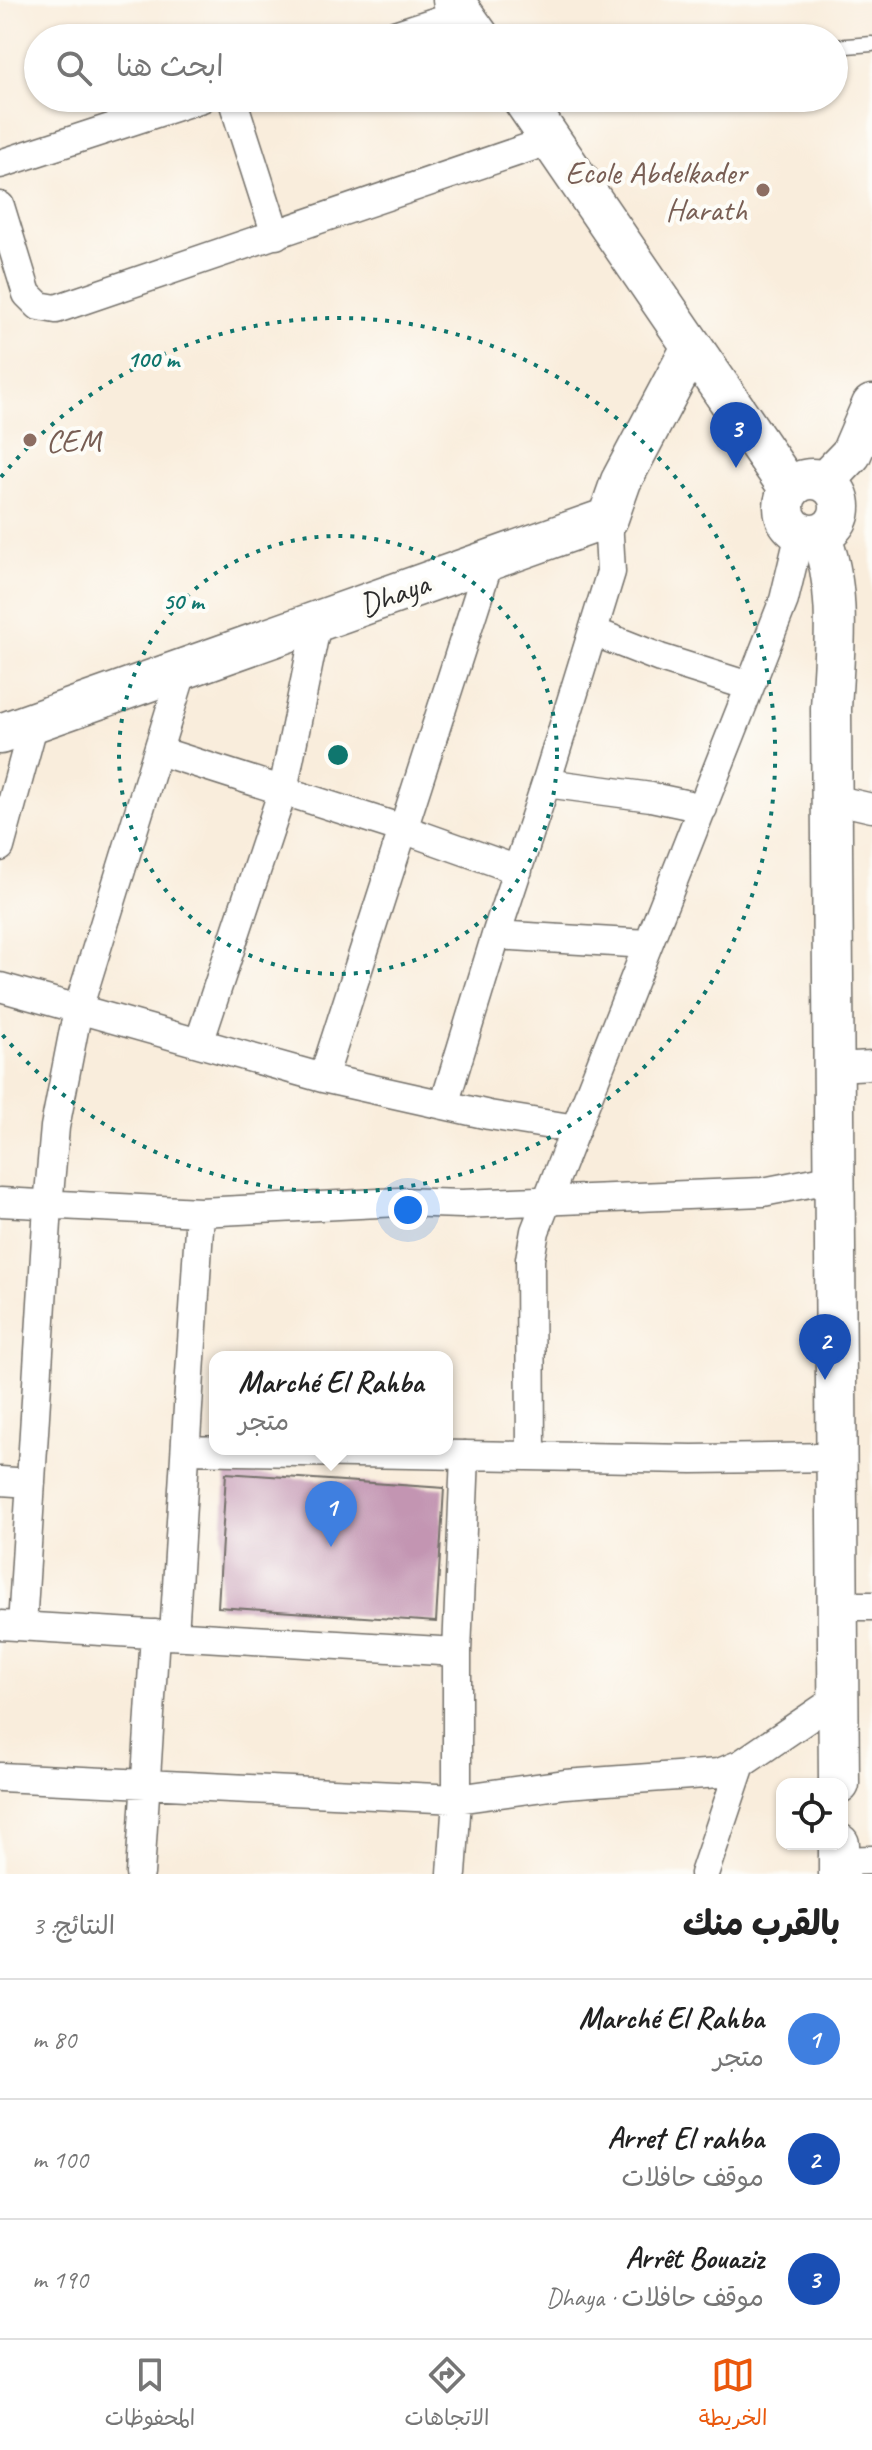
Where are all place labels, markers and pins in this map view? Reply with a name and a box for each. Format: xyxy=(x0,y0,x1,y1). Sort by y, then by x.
place label: Ecole Abdelkader Harath xyxy=(565,152,749,230)
marker: Ecole Abdelkader Harath xyxy=(754,181,772,199)
pin: 3 xyxy=(710,402,762,468)
place label: CEM xyxy=(46,420,103,461)
marker: CEM xyxy=(21,431,39,449)
centre of rings xyxy=(324,741,352,769)
pin: 2 xyxy=(799,1314,851,1380)
pin: 1 xyxy=(305,1481,357,1547)

